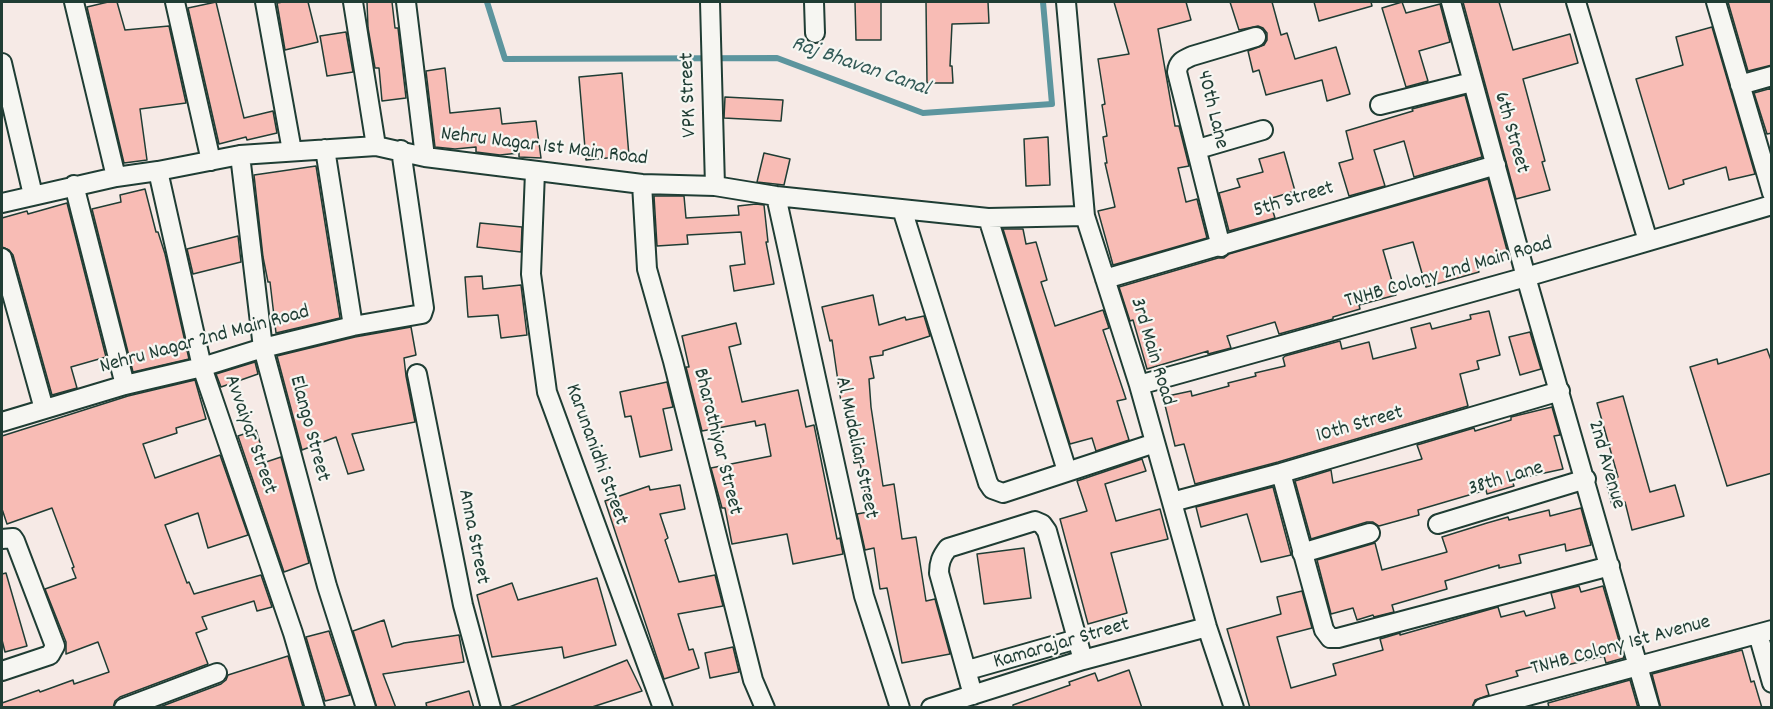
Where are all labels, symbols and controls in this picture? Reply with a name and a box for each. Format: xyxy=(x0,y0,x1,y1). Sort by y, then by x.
water label: Raj Bhavan Canal xyxy=(788,32,932,104)
street label: VPK Street xyxy=(676,52,704,138)
street label: 40th Lane xyxy=(1189,68,1233,152)
street label: 6th Street xyxy=(1486,89,1534,177)
street label: Nehru Nagar 1st Main Road xyxy=(439,123,649,173)
street label: 5th Street xyxy=(1251,177,1337,225)
street label: TNHB Colony 2nd Main Road xyxy=(1342,232,1556,316)
street label: 3rd Main Road xyxy=(1123,295,1179,409)
street label: Nehru Nagar 2nd Main Road xyxy=(97,301,313,381)
street label: Bharathiyar Street xyxy=(686,366,746,518)
street label: Avvaiyar Street xyxy=(217,372,281,498)
street label: Elango Street xyxy=(282,373,334,485)
street label: Al Mudaliar Street xyxy=(828,375,882,521)
street label: Karunanidhi Street xyxy=(558,381,632,529)
street label: 10th Street xyxy=(1314,402,1406,450)
street label: 2nd Avenue xyxy=(1580,418,1630,512)
street label: 38th Lane xyxy=(1465,457,1547,503)
street label: Anna Street xyxy=(450,487,494,587)
street label: TNHB Colony 1st Avenue xyxy=(1528,611,1714,683)
street label: Kamarajar Street xyxy=(991,614,1133,676)

